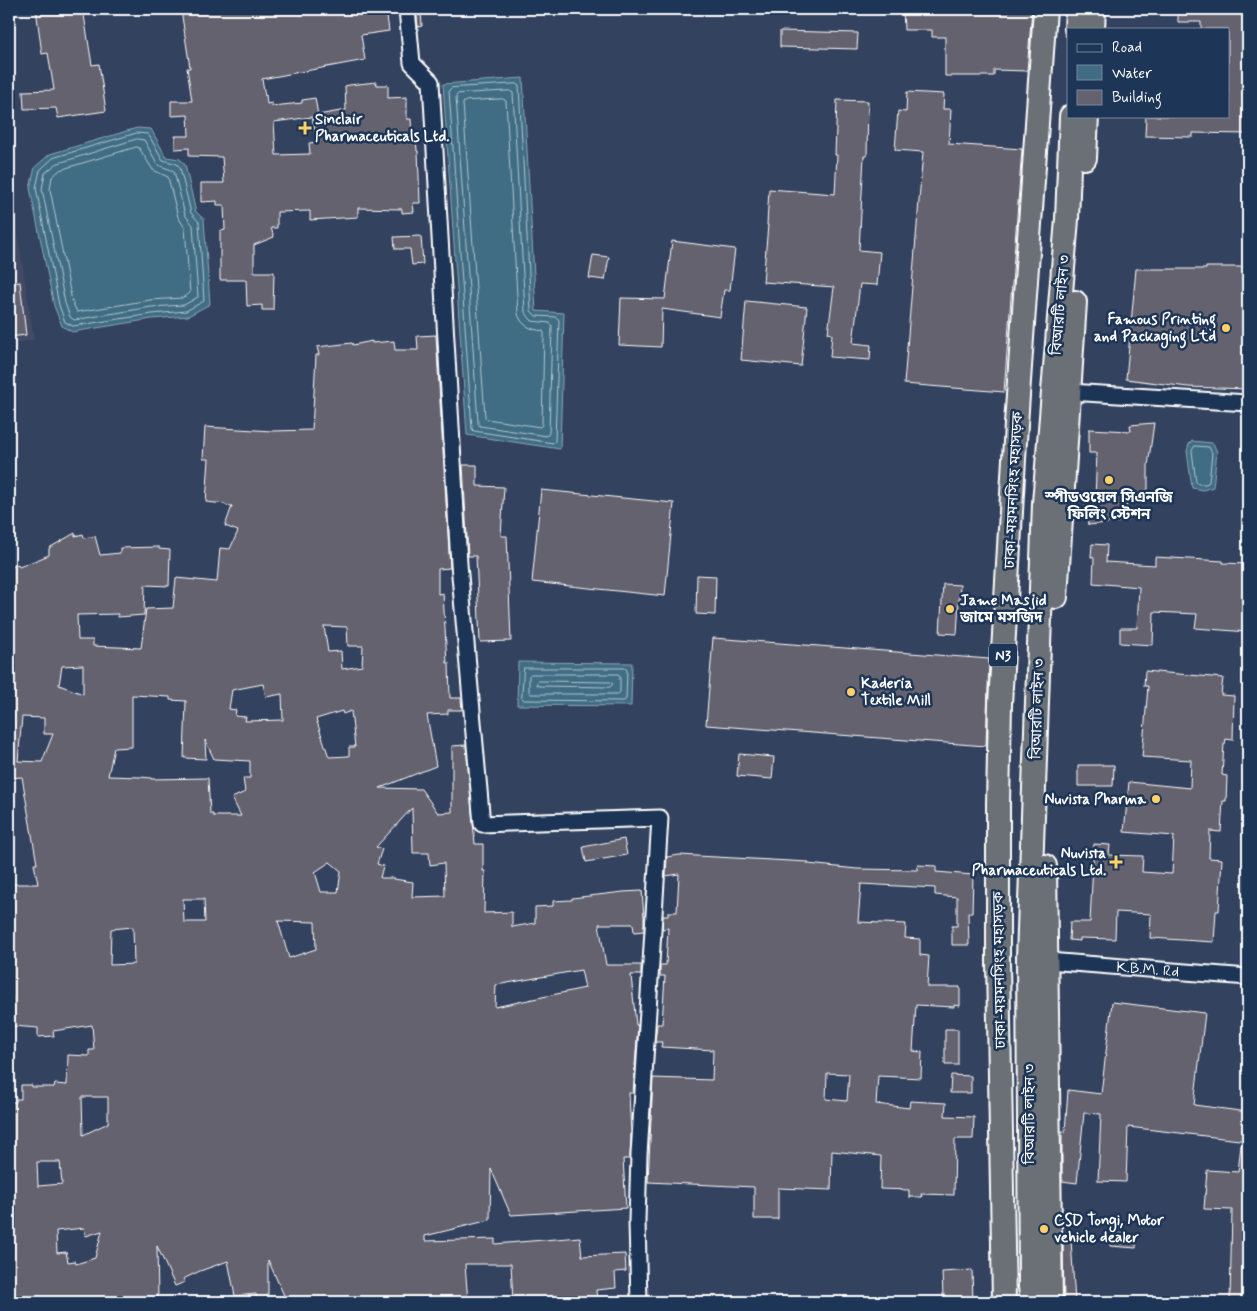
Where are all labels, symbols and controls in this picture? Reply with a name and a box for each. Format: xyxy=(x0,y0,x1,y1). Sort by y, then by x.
legend xyxy=(1067,28,1230,118)
text: Road xyxy=(1112,38,1142,58)
text: Water xyxy=(1112,64,1152,84)
text: Building xyxy=(1112,88,1162,109)
place label: Sinclair Pharmaceuticals Ltd. xyxy=(315,110,449,147)
marker: Sinclair Pharmaceuticals Ltd. xyxy=(299,122,311,134)
street label: বিআরটি লাইন ৩ xyxy=(1047,254,1075,357)
place label: Famous Printing and Packaging Ltd xyxy=(1094,310,1216,349)
marker: Famous Printing and Packaging Ltd xyxy=(1220,322,1232,334)
street label: ঢাকা-ময়মনসিংহ মহাসড়ক xyxy=(1000,410,1028,570)
marker: স্পীডওয়েল সিএনজি ফিলিং স্টেশন xyxy=(1103,474,1115,486)
place label: স্পীডওয়েল সিএনজি ফিলিং স্টেশন xyxy=(1044,488,1173,525)
place label: Jame Masjid জামে মসজিদ xyxy=(959,591,1047,628)
marker: Jame Masjid জামে মসজিদ xyxy=(944,603,956,615)
road number: N3 xyxy=(989,644,1017,666)
street label: বিআরটি লাইন ৩ xyxy=(1026,658,1050,761)
place label: Kaderia Textile Mill xyxy=(861,674,931,711)
marker: Kaderia Textile Mill xyxy=(845,686,857,698)
place label: Nuvista Pharma xyxy=(1045,790,1147,810)
marker: Nuvista Pharma xyxy=(1150,793,1162,805)
place label: Nuvista Pharmaceuticals Ltd. xyxy=(972,844,1106,881)
marker: Nuvista Pharmaceuticals Ltd. xyxy=(1110,856,1122,868)
street label: ঢাকা-ময়মনসিংহ মহাসড়ক xyxy=(989,890,1011,1050)
street label: K.B.M. Rd xyxy=(1115,957,1180,982)
street label: বিআরটি লাইন ৩ xyxy=(1020,1064,1040,1165)
place label: CSD Tongi, Motor vehicle dealer xyxy=(1054,1211,1165,1248)
marker: CSD Tongi, Motor vehicle dealer xyxy=(1038,1223,1050,1235)

